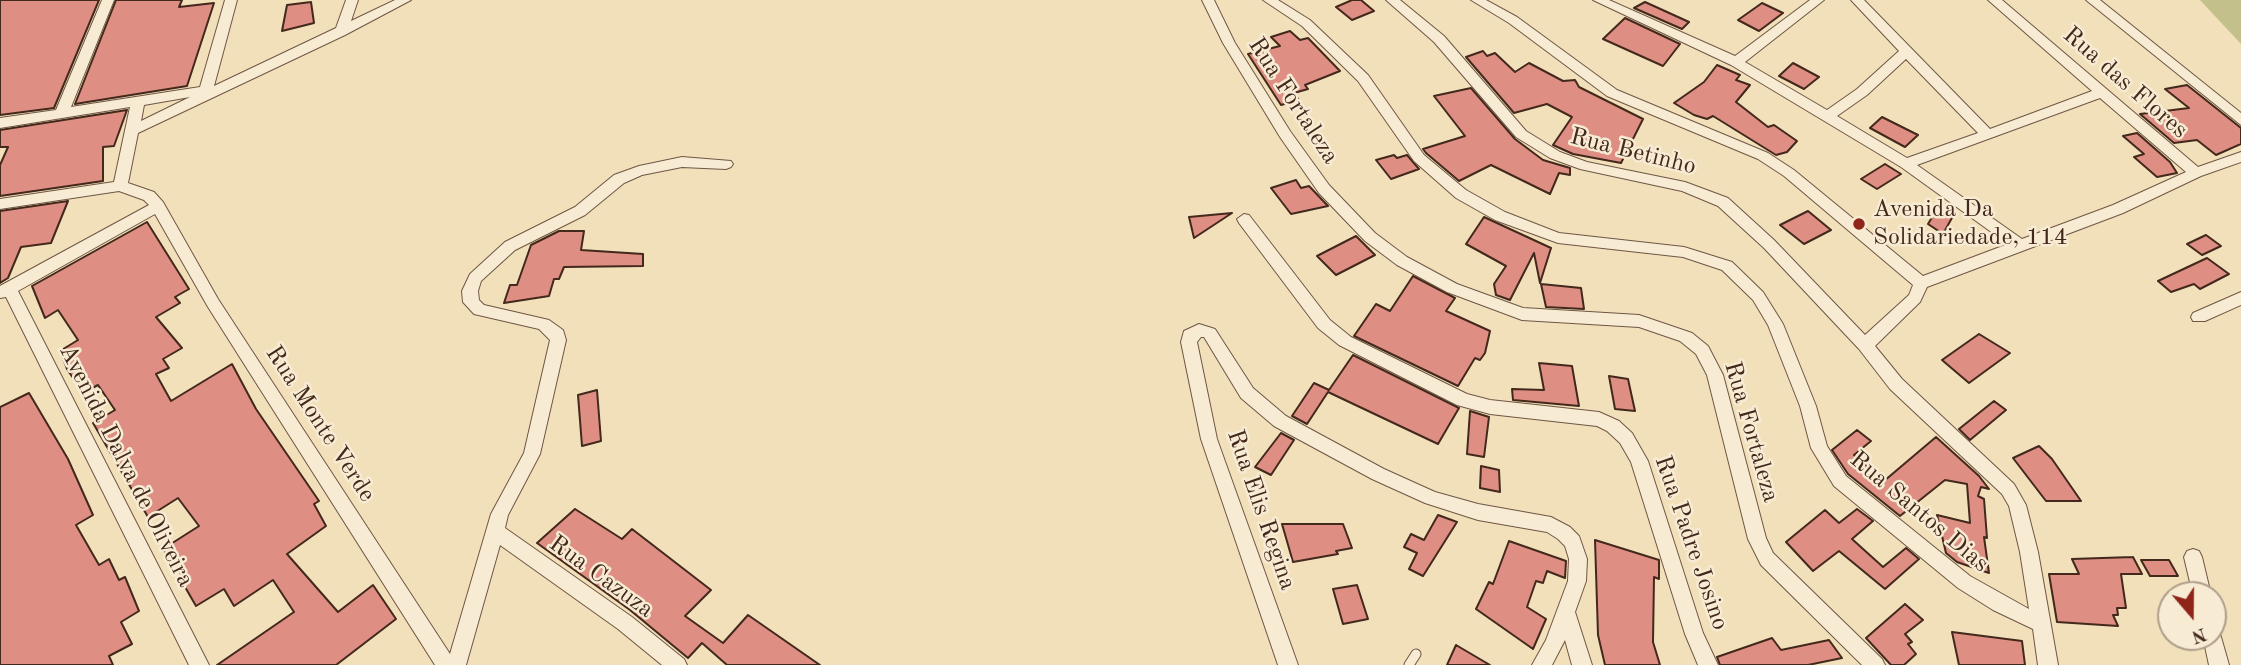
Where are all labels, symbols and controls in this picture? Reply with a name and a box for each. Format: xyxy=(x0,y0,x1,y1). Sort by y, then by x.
street label: Rua das Flores xyxy=(2057,21,2193,145)
street label: Rua Fortaleza xyxy=(1241,32,1345,170)
street label: Rua Betinho xyxy=(1567,122,1699,182)
place label: Avenida Da Solidariedade, 114 xyxy=(1873,196,2068,252)
marker: Avenida Da Solidariedade, 114 xyxy=(1851,216,1867,232)
street label: Avenida Dalva de Oliveira xyxy=(52,340,200,592)
street label: Rua Monte Verde xyxy=(259,341,381,507)
street label: Rua Fortaleza xyxy=(1717,358,1785,506)
street label: Rua Elis Regina xyxy=(1220,426,1302,594)
street label: Rua Santos Dias xyxy=(1843,445,1995,579)
street label: Rua Padre Josino xyxy=(1648,452,1734,634)
street label: Rua Cazuza xyxy=(543,529,659,625)
north arrow xyxy=(2157,581,2227,651)
text: N xyxy=(2189,623,2209,646)

